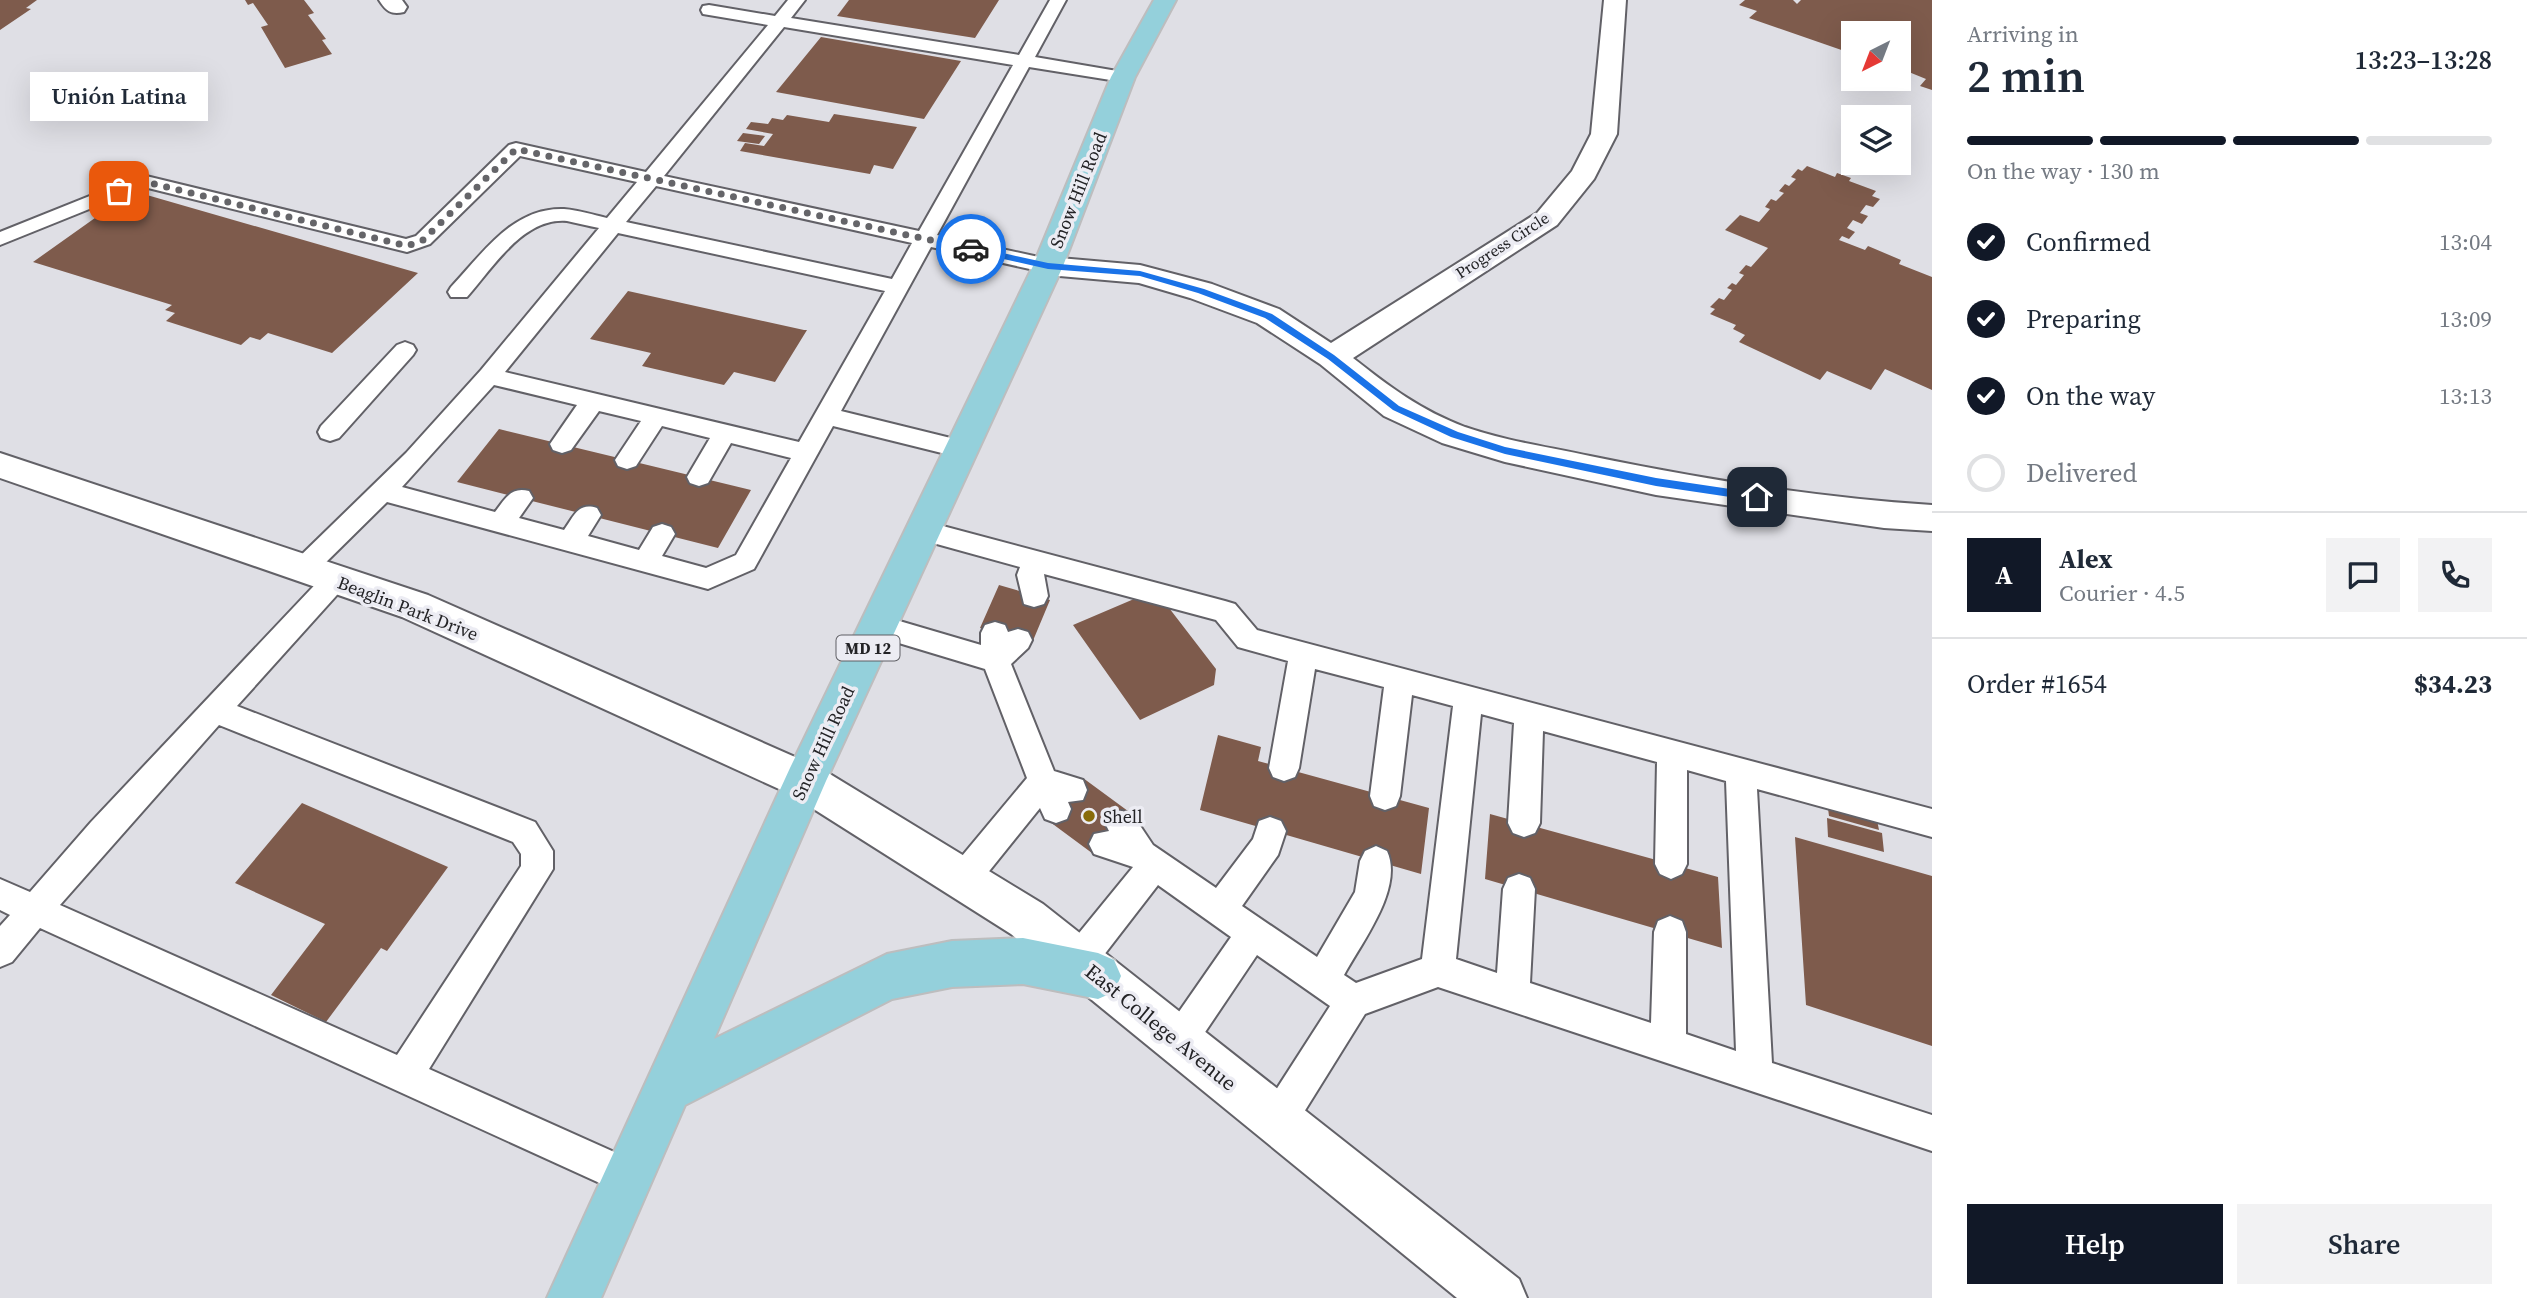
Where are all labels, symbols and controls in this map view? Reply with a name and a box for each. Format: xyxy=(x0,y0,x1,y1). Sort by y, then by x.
text: Arriving in xyxy=(1967,18,2079,50)
north arrow xyxy=(1841,21,1911,91)
map controls xyxy=(1841,21,1911,175)
text: 13:23–13:28 xyxy=(2355,42,2492,78)
text: 2 min xyxy=(1967,44,2085,107)
callout: Unión Latina xyxy=(30,72,208,121)
text: Unión Latina xyxy=(51,80,187,112)
button: layers xyxy=(1841,105,1911,175)
street label: Snow Hill Road xyxy=(1043,128,1113,252)
text: On the way · 130 m xyxy=(1967,155,2160,187)
pin xyxy=(89,161,149,221)
icon: bag xyxy=(100,172,138,210)
street label: Progress Circle xyxy=(1451,207,1553,283)
courier xyxy=(936,214,1006,284)
icon: check xyxy=(1967,223,2005,261)
text: Confirmed xyxy=(2026,224,2151,260)
text: 13:04 xyxy=(2439,226,2492,258)
icon: car xyxy=(952,230,990,268)
icon: check xyxy=(1967,300,2005,338)
text: Preparing xyxy=(2026,301,2141,337)
text: 13:09 xyxy=(2439,303,2492,335)
icon: check xyxy=(1967,377,2005,415)
text: On the way xyxy=(2026,378,2155,414)
text: 13:13 xyxy=(2439,380,2492,412)
text: Delivered xyxy=(2026,455,2137,491)
pin xyxy=(1727,467,1787,527)
icon: home xyxy=(1738,478,1776,516)
button: chat xyxy=(2326,538,2400,612)
button: phone xyxy=(2418,538,2492,612)
text: Alex xyxy=(2059,541,2113,577)
text: A xyxy=(1995,557,2013,593)
street label: Beaglin Park Drive xyxy=(334,570,482,646)
text: Courier · 4.5 xyxy=(2059,577,2185,609)
road number: MD 12 xyxy=(836,636,900,660)
text: Order #1654 xyxy=(1967,666,2107,702)
text: $34.23 xyxy=(2414,666,2492,702)
street label: Snow Hill Road xyxy=(786,682,860,804)
place label: Shell xyxy=(1103,804,1143,829)
marker: Shell xyxy=(1081,808,1097,824)
street label: East College Avenue xyxy=(1079,957,1243,1097)
button: Help xyxy=(1967,1204,2223,1284)
button: Share xyxy=(2237,1204,2492,1284)

